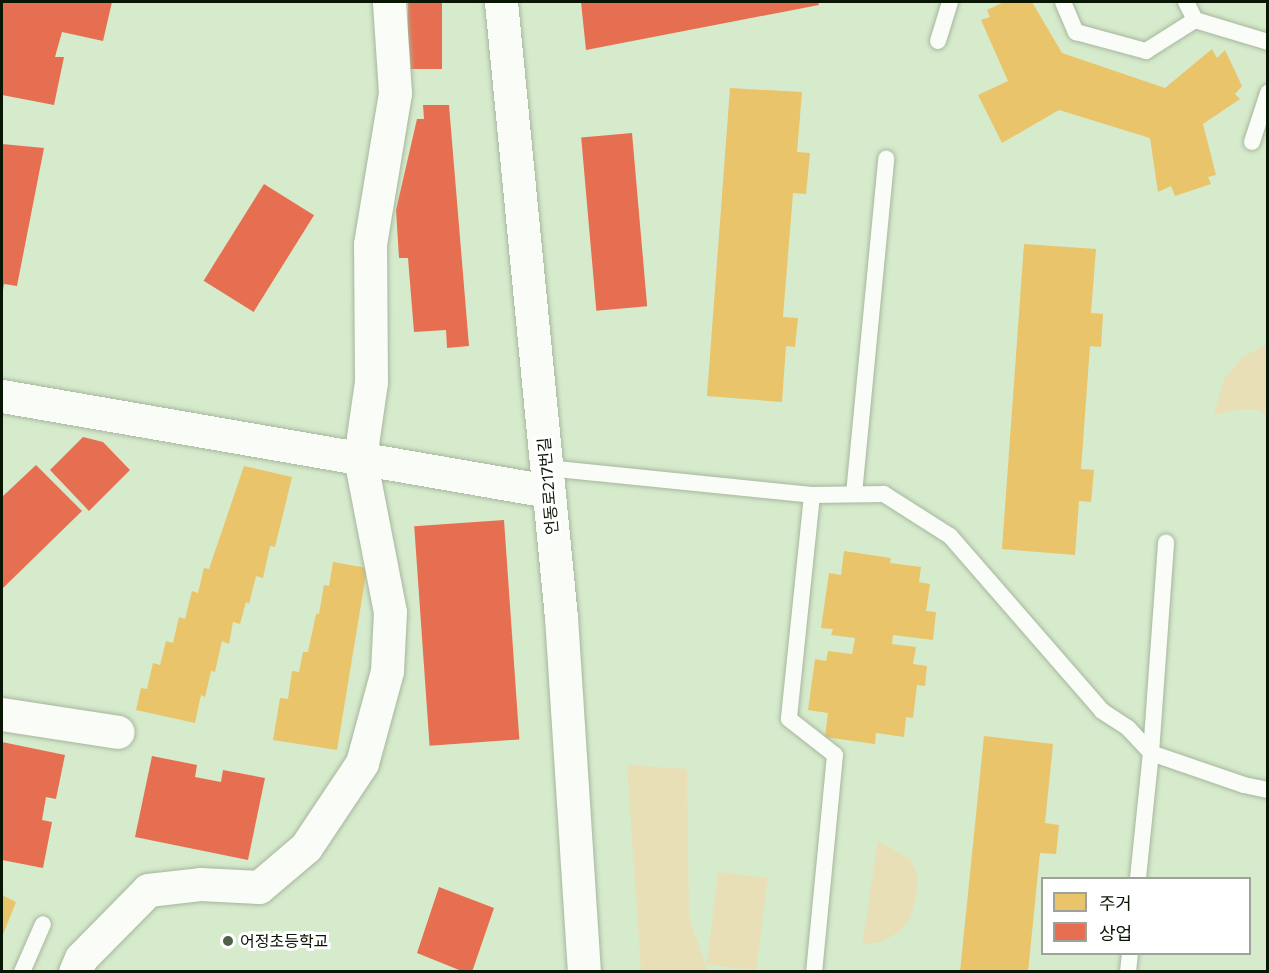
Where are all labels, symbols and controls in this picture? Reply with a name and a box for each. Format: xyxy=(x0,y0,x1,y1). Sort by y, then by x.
street label: 언동로217번길 xyxy=(534,436,562,536)
legend xyxy=(1041,877,1251,955)
text: 주거 xyxy=(1099,892,1132,914)
text: 상업 xyxy=(1099,922,1132,944)
place label: 어정초등학교 xyxy=(240,931,328,951)
marker: 어정초등학교 xyxy=(221,934,235,948)

